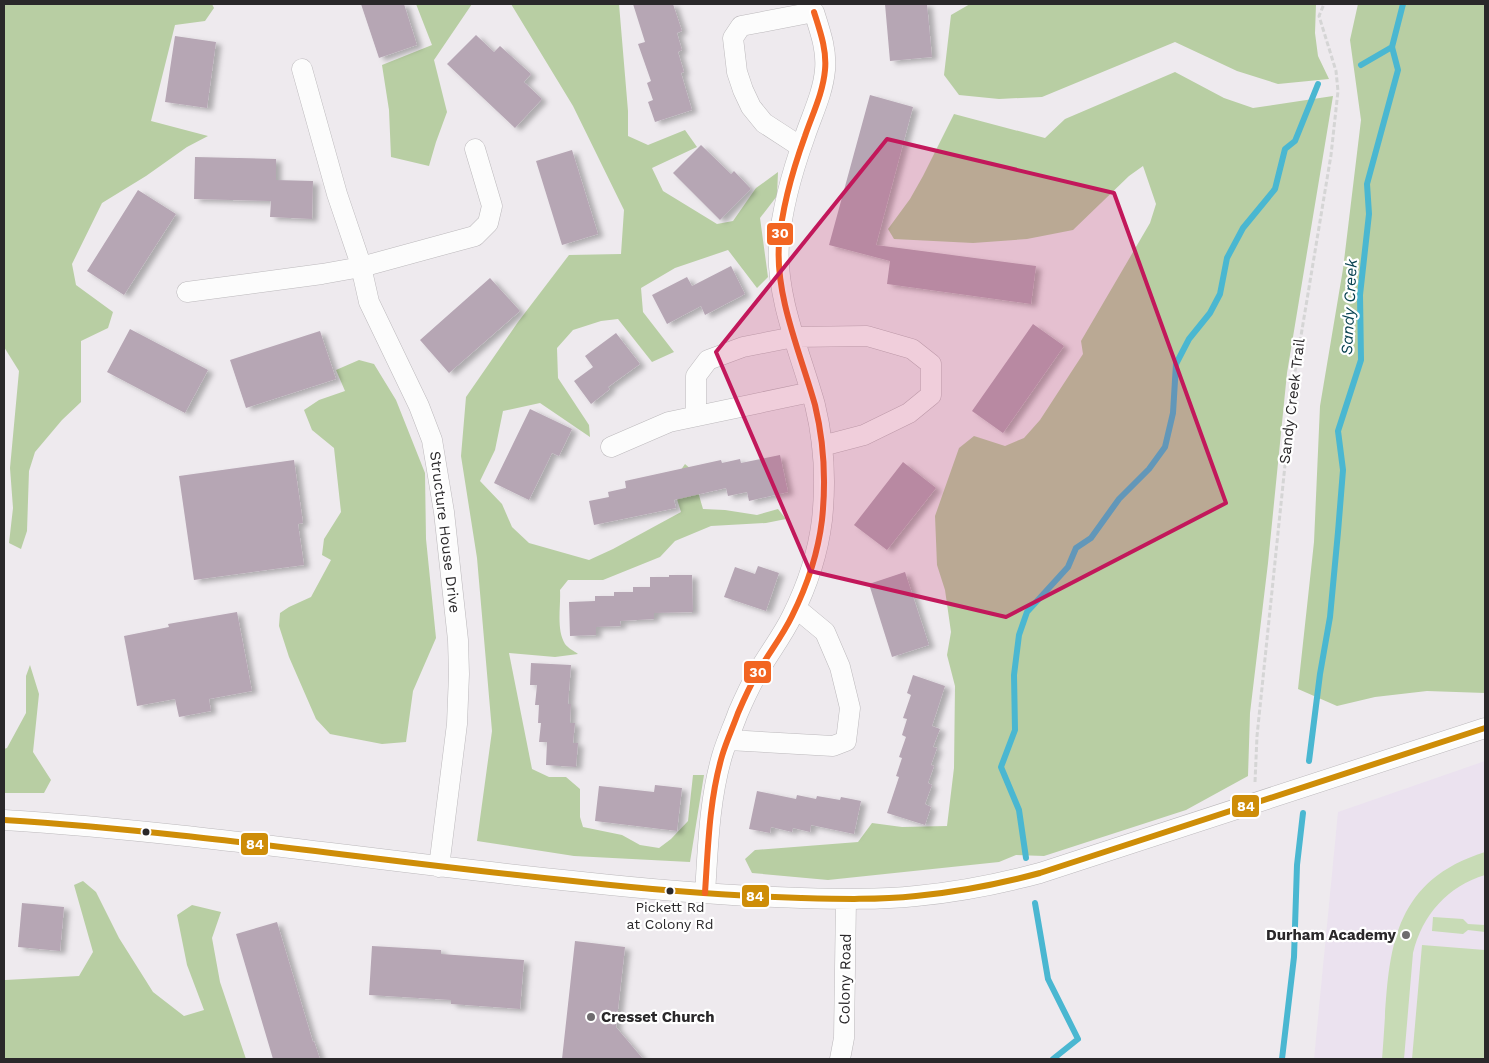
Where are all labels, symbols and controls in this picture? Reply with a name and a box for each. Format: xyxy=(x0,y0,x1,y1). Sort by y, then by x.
line badge: 30 xyxy=(766,222,794,246)
text: 30 xyxy=(771,225,789,241)
water label: Sandy Creek xyxy=(1337,257,1361,356)
street label: Sandy Creek Trail xyxy=(1275,337,1309,465)
street label: Structure House Drive xyxy=(426,450,464,614)
line badge: 30 xyxy=(743,660,772,684)
text: 30 xyxy=(749,664,767,680)
line badge: 84 xyxy=(1231,794,1260,818)
text: 84 xyxy=(1237,798,1255,814)
unlabelled marker xyxy=(141,827,151,837)
line badge: 84 xyxy=(240,832,269,856)
text: 84 xyxy=(246,836,264,852)
line badge: 84 xyxy=(741,884,770,908)
marker: Pickett Rd at Colony Rd xyxy=(665,886,675,896)
text: 84 xyxy=(746,888,764,904)
place label: Pickett Rd at Colony Rd xyxy=(627,899,713,932)
place label: Durham Academy xyxy=(1266,926,1397,944)
marker: Durham Academy xyxy=(1400,929,1412,941)
street label: Colony Road xyxy=(835,933,855,1025)
place label: Cresset Church xyxy=(601,1008,715,1026)
marker: Cresset Church xyxy=(585,1011,597,1023)

